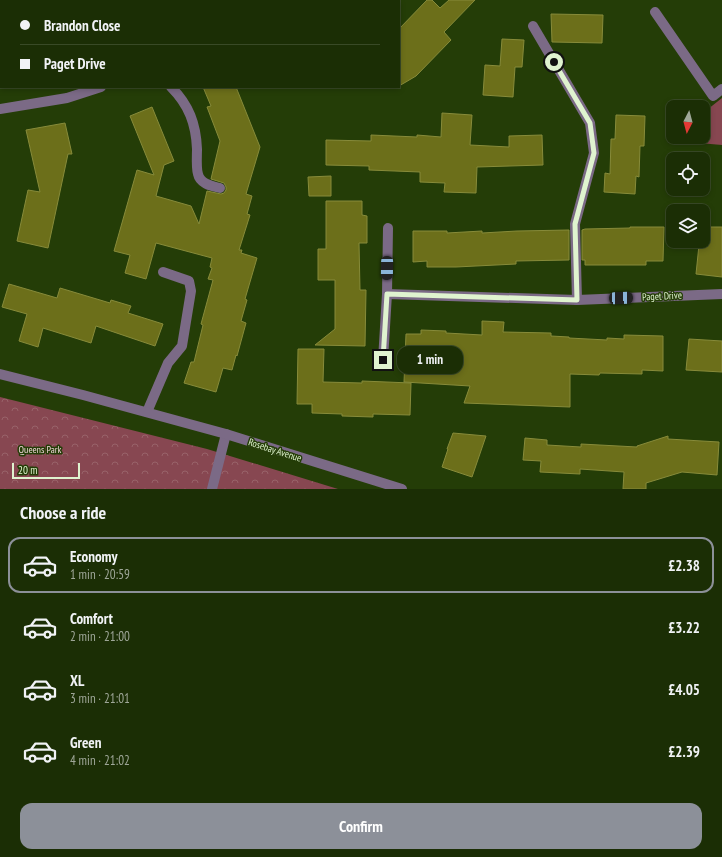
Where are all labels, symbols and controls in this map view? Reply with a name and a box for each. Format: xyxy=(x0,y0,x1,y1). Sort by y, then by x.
text: Brandon Close xyxy=(44,16,121,35)
route start xyxy=(545,53,563,71)
text: Paget Drive xyxy=(44,54,106,73)
north arrow xyxy=(666,100,710,144)
map controls xyxy=(666,100,710,248)
button: locate xyxy=(666,152,710,196)
button: layers xyxy=(666,204,710,248)
car xyxy=(381,256,393,280)
street label: Paget Drive xyxy=(642,288,682,304)
car xyxy=(609,292,633,304)
callout: 1 min xyxy=(397,346,463,374)
route end xyxy=(374,351,392,369)
text: 1 min xyxy=(417,351,443,368)
street label: Rosebay Avenue xyxy=(247,435,303,465)
park label: Queens Park xyxy=(19,443,61,456)
scale bar xyxy=(12,461,80,480)
text: 20 m xyxy=(18,463,37,477)
text: Choose a ride xyxy=(20,501,106,524)
icon: car xyxy=(22,547,58,583)
text: Economy xyxy=(70,547,118,566)
text: £2.38 xyxy=(668,556,700,575)
text: 1 min · 20:59 xyxy=(70,566,130,583)
icon: car xyxy=(22,609,58,645)
text: Comfort xyxy=(70,609,113,628)
text: £3.22 xyxy=(668,618,700,637)
text: 2 min · 21:00 xyxy=(70,628,130,645)
icon: car xyxy=(22,671,58,707)
text: XL xyxy=(70,671,84,690)
text: £4.05 xyxy=(668,680,700,699)
text: 3 min · 21:01 xyxy=(70,690,130,707)
icon: car xyxy=(22,733,58,769)
text: Green xyxy=(70,733,102,752)
text: £2.39 xyxy=(668,742,700,761)
text: 4 min · 21:02 xyxy=(70,752,130,769)
button: Confirm xyxy=(20,803,702,849)

